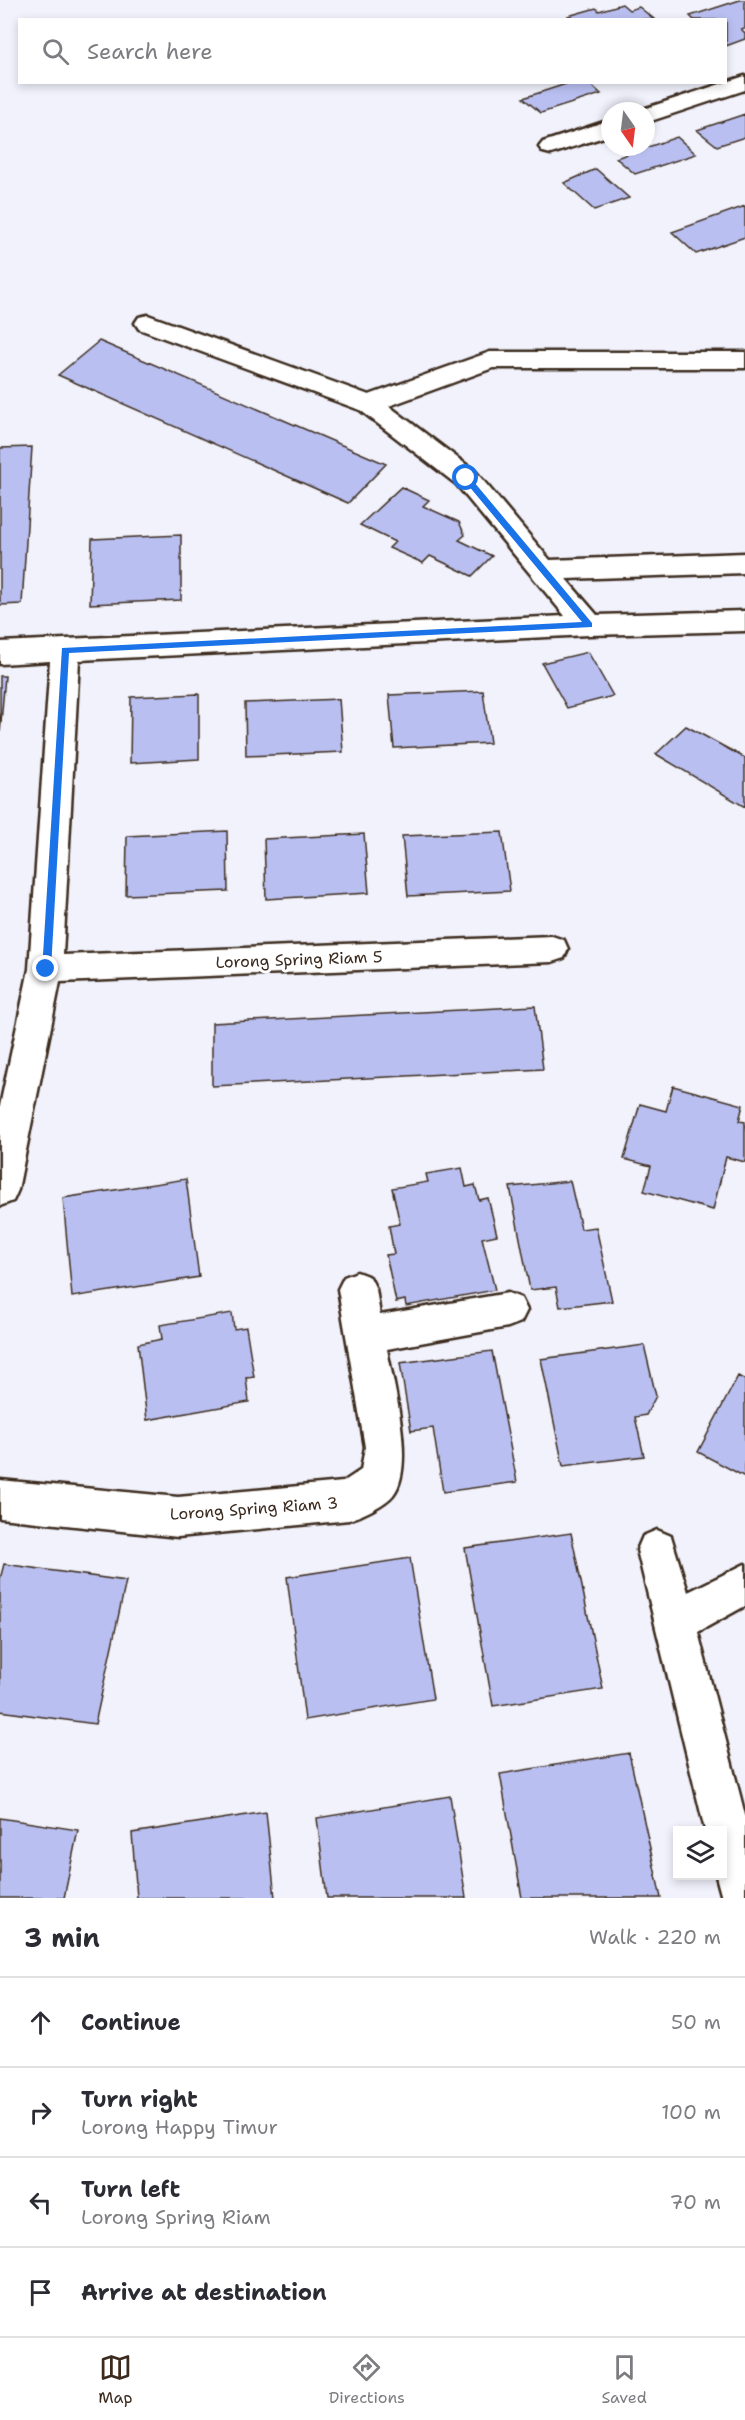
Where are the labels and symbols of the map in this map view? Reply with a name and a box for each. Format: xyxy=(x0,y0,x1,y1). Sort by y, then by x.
north arrow xyxy=(601,102,655,156)
route start xyxy=(452,464,478,490)
street label: Lorong Spring Riam 5 xyxy=(215,946,383,973)
route end xyxy=(32,955,58,981)
street label: Lorong Spring Riam 3 xyxy=(169,1492,339,1525)

